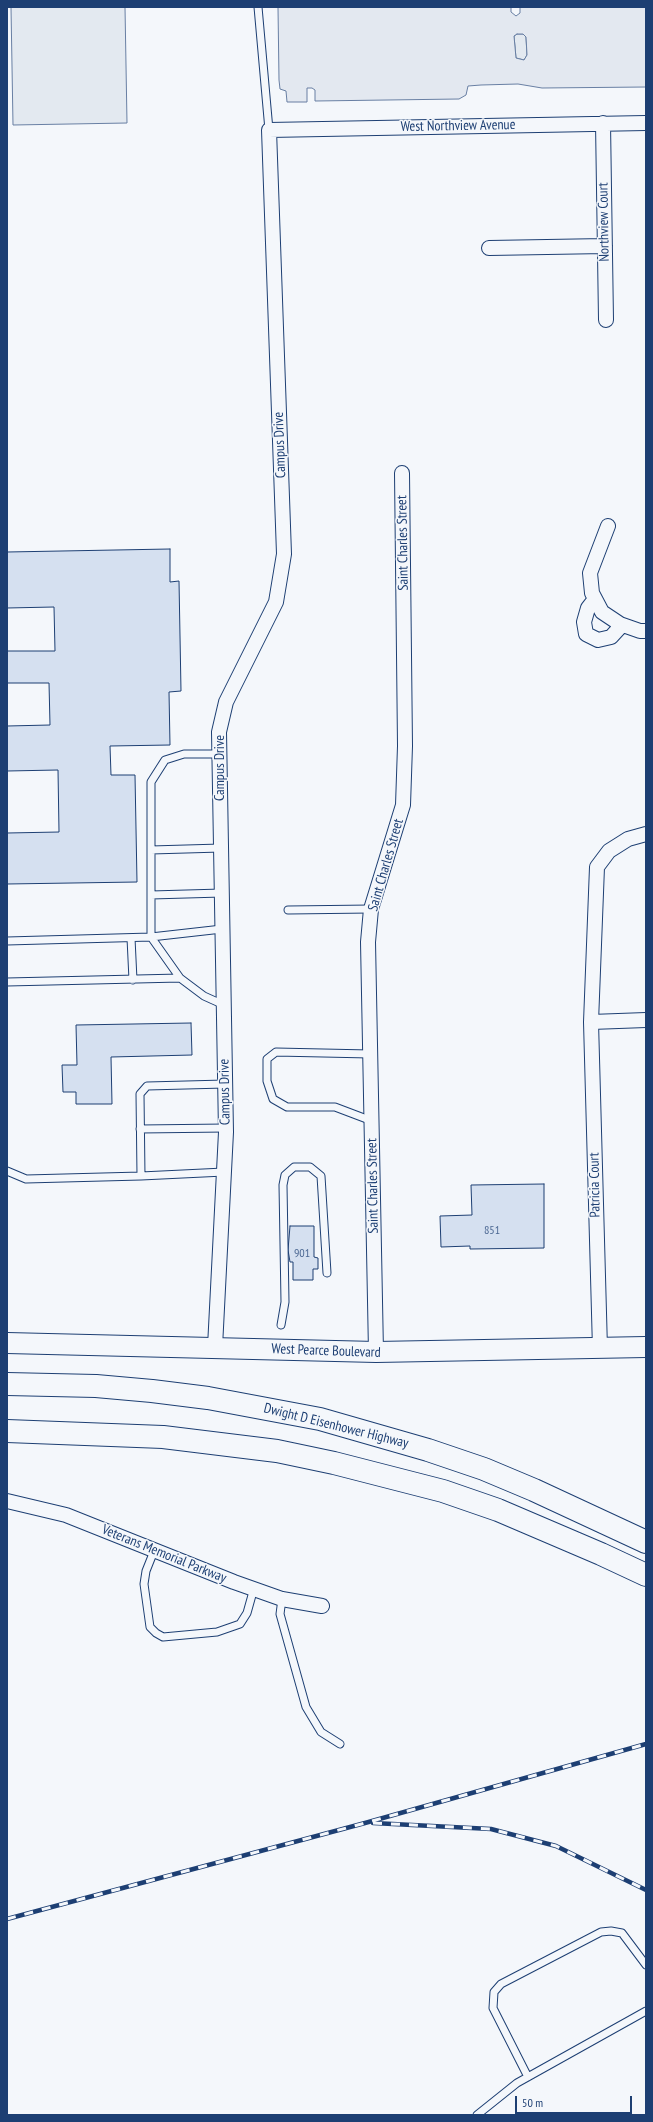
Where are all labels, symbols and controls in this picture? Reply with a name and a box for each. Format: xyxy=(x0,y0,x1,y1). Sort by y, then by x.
street label: West Northview Avenue xyxy=(400,117,516,135)
street label: Northview Court xyxy=(595,182,613,262)
street label: Campus Drive xyxy=(270,412,290,478)
street label: Saint Charles Street xyxy=(394,495,412,591)
street label: Campus Drive xyxy=(212,735,228,801)
street label: Saint Charles Street xyxy=(365,817,407,913)
street label: Campus Drive xyxy=(216,1059,234,1125)
street label: Saint Charles Street xyxy=(364,1138,382,1234)
street label: Patricia Court xyxy=(586,1152,604,1218)
house number: 851 xyxy=(484,1224,500,1238)
house number: 901 xyxy=(294,1247,310,1261)
street label: West Pearce Boulevard xyxy=(271,1341,381,1361)
street label: Dwight D Eisenhower Highway xyxy=(262,1400,410,1452)
street label: Veterans Memorial Parkway xyxy=(99,1521,229,1587)
scale bar xyxy=(517,2088,634,2114)
text: 50 m xyxy=(522,2095,543,2110)

